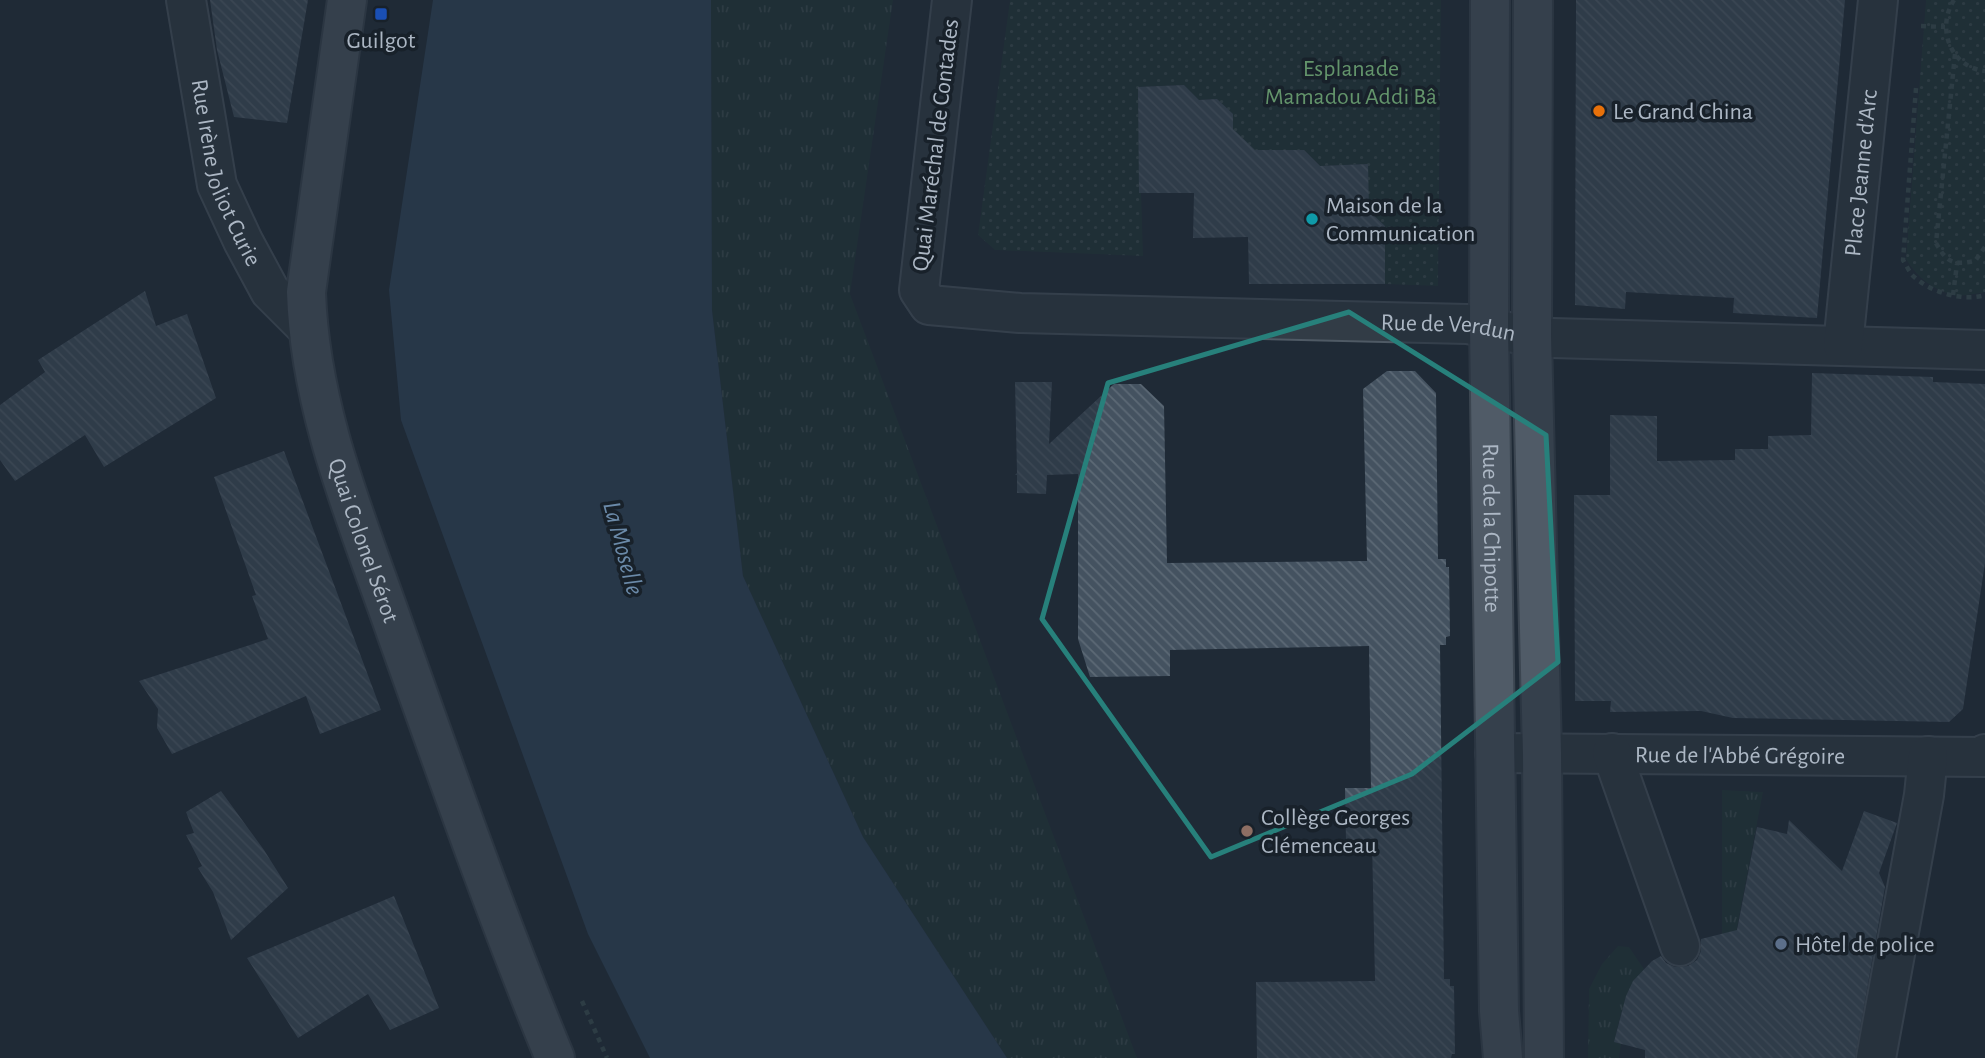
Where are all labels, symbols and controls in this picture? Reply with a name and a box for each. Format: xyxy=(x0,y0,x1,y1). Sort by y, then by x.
marker: Guilgot xyxy=(373,6,389,22)
street label: Quai Maréchal de Contades xyxy=(909,18,963,273)
place label: Guilgot xyxy=(346,29,416,53)
park label: Esplanade Mamadou Addi Bâ xyxy=(1265,57,1437,109)
street label: Rue Irène Joliot Curie xyxy=(186,77,265,270)
street label: Place Jeanne d'Arc xyxy=(1841,88,1882,258)
place label: Le Grand China xyxy=(1613,100,1753,124)
marker: Le Grand China xyxy=(1591,103,1607,119)
place label: Maison de la Communication xyxy=(1326,194,1475,246)
marker: Maison de la Communication xyxy=(1304,211,1320,227)
street label: Rue de Verdun xyxy=(1380,311,1518,346)
street label: Rue de la Chipotte xyxy=(1478,443,1504,613)
street label: Quai Colonel Sérot xyxy=(324,456,403,626)
water label: La Moselle xyxy=(598,499,648,598)
street label: Rue de l'Abbé Grégoire xyxy=(1635,743,1845,769)
place label: Collège Georges Clémenceau xyxy=(1261,806,1410,858)
marker: Collège Georges Clémenceau xyxy=(1239,823,1255,839)
place label: Hôtel de police xyxy=(1795,933,1935,957)
marker: Hôtel de police xyxy=(1773,936,1789,952)

